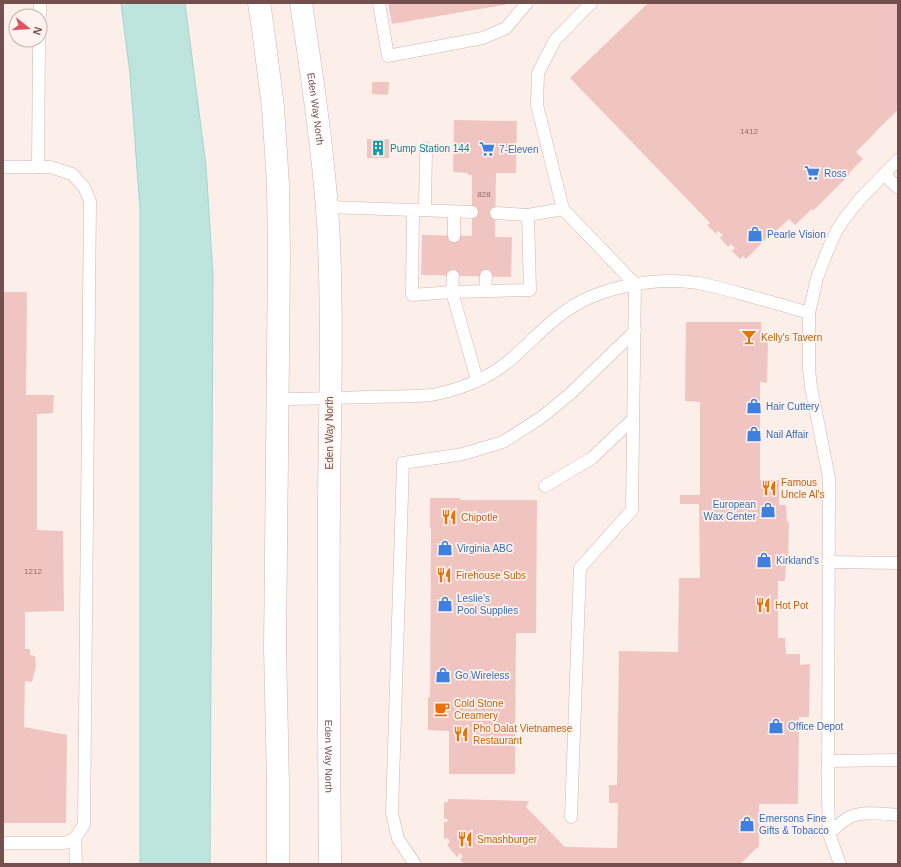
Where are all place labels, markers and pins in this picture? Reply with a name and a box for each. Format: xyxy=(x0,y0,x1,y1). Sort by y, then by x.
building icon: Pump Station 144 xyxy=(369,139,387,157)
supermarket icon: 7-Eleven xyxy=(478,140,496,158)
place label: Pump Station 144 xyxy=(390,143,470,154)
place label: 7-Eleven xyxy=(499,144,538,155)
supermarket icon: Ross xyxy=(803,164,821,182)
place label: Ross xyxy=(824,168,847,179)
shop icon: Pearle Vision xyxy=(746,225,764,243)
place label: Pearle Vision xyxy=(767,229,826,240)
bar icon: Kelly's Tavern xyxy=(740,328,758,346)
place label: Kelly's Tavern xyxy=(761,332,822,343)
shop icon: Hair Cuttery xyxy=(745,397,763,415)
place label: Hair Cuttery xyxy=(766,401,819,412)
shop icon: Nail Affair xyxy=(745,425,763,443)
place label: Nail Affair xyxy=(766,429,809,440)
place label: Famous Uncle Al's xyxy=(781,477,825,500)
restaurant icon: Famous Uncle Al's xyxy=(760,479,778,497)
place label: European Wax Center xyxy=(704,499,757,522)
shop icon: European Wax Center xyxy=(759,501,777,519)
restaurant icon: Chipotle xyxy=(440,508,458,526)
place label: Chipotle xyxy=(461,512,498,523)
shop icon: Virginia ABC xyxy=(436,539,454,557)
place label: Virginia ABC xyxy=(457,543,513,554)
shop icon: Kirkland's xyxy=(755,551,773,569)
place label: Kirkland's xyxy=(776,555,819,566)
restaurant icon: Firehouse Subs xyxy=(435,566,453,584)
place label: Firehouse Subs xyxy=(456,570,526,581)
place label: Leslie's Pool Supplies xyxy=(457,593,518,616)
shop icon: Leslie's Pool Supplies xyxy=(436,595,454,613)
restaurant icon: Hot Pot xyxy=(754,596,772,614)
place label: Hot Pot xyxy=(775,600,809,611)
shop icon: Go Wireless xyxy=(434,666,452,684)
place label: Go Wireless xyxy=(455,670,509,681)
place label: Cold Stone Creamery xyxy=(454,698,504,721)
cafe icon: Cold Stone Creamery xyxy=(433,700,451,718)
shop icon: Office Depot xyxy=(767,717,785,735)
place label: Office Depot xyxy=(788,721,844,732)
place label: Pho Dalat Vietnamese Restaurant xyxy=(473,723,573,746)
restaurant icon: Pho Dalat Vietnamese Restaurant xyxy=(452,725,470,743)
place label: Emersons Fine Gifts & Tobacco xyxy=(759,813,829,836)
shop icon: Emersons Fine Gifts & Tobacco xyxy=(738,815,756,833)
restaurant icon: Smashburger xyxy=(456,830,474,848)
place label: Smashburger xyxy=(477,834,538,845)

